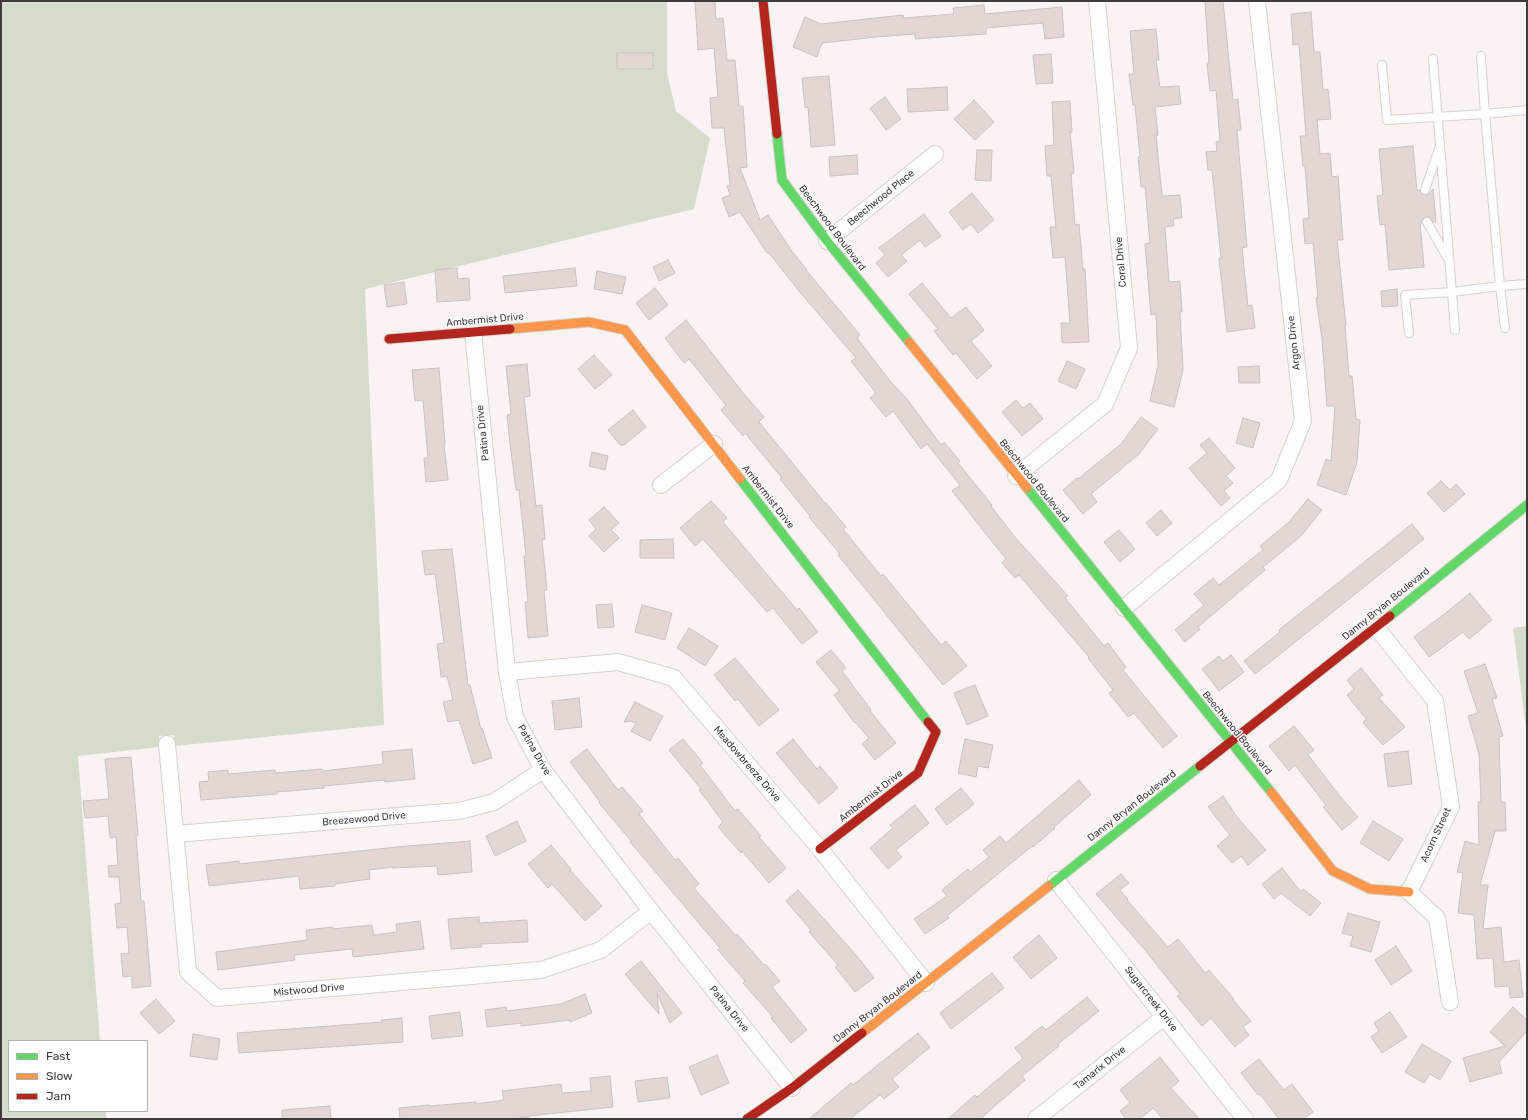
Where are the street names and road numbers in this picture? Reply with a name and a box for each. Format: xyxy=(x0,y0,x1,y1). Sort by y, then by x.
street label: Beechwood Place xyxy=(845,167,917,229)
street label: Beechwood Boulevard xyxy=(796,183,868,273)
street label: Coral Drive xyxy=(1113,236,1129,288)
street label: Ambermist Drive xyxy=(446,311,524,329)
street label: Argon Drive xyxy=(1285,315,1303,371)
street label: Patina Drive xyxy=(474,404,492,462)
street label: Beechwood Boulevard xyxy=(997,437,1071,525)
street label: Ambermist Drive xyxy=(739,463,797,531)
street label: Danny Bryan Boulevard xyxy=(1340,565,1432,643)
street label: Beechwood Boulevard xyxy=(1200,689,1274,777)
street label: Patina Drive xyxy=(515,723,553,777)
street label: Meadowbreeze Drive xyxy=(711,724,783,804)
street label: Ambermist Drive xyxy=(837,767,905,825)
street label: Danny Bryan Boulevard xyxy=(1085,768,1179,844)
street label: Acorn Street xyxy=(1418,806,1454,864)
street label: Breezewood Drive xyxy=(322,809,406,829)
street label: Sugarcreek Drive xyxy=(1122,964,1180,1034)
street label: Danny Bryan Boulevard xyxy=(831,969,925,1045)
street label: Mistwood Drive xyxy=(273,981,345,999)
street label: Patina Drive xyxy=(707,983,751,1035)
street label: Tamarix Drive xyxy=(1072,1044,1128,1092)

